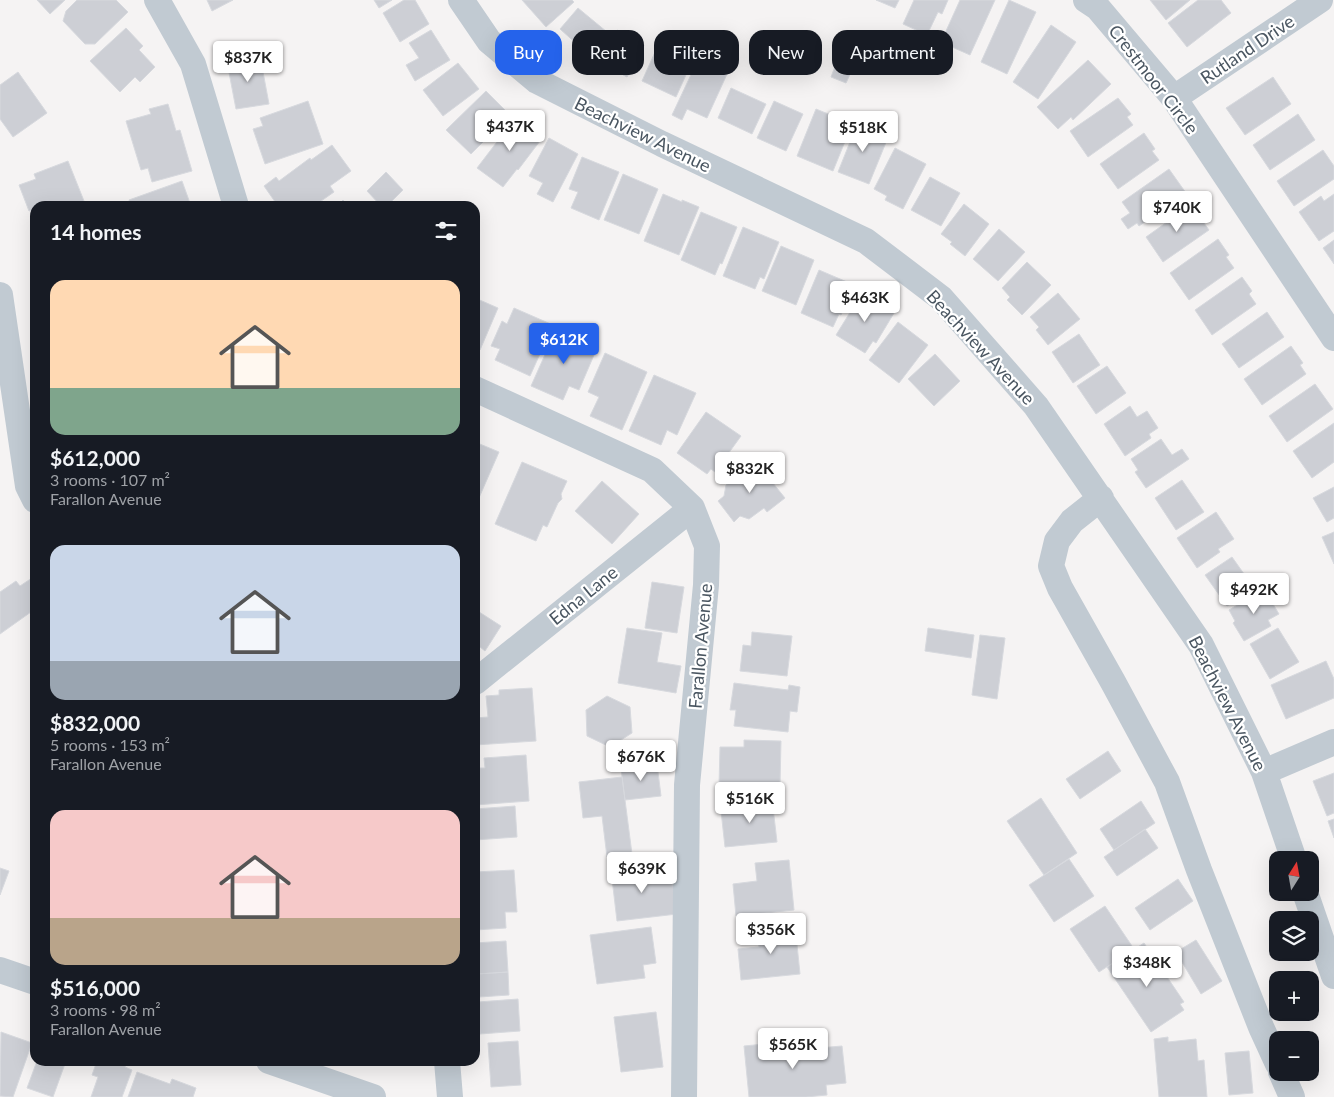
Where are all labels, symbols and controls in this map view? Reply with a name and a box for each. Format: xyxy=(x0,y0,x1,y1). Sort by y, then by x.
street label: Rutland Drive xyxy=(1196,10,1298,88)
street label: Crestmoor Circle xyxy=(1104,20,1204,138)
chip: Buy xyxy=(495,30,562,75)
chip: Rent xyxy=(572,30,644,75)
chip: Filters xyxy=(654,30,739,75)
chip: New xyxy=(749,30,822,75)
chip: Apartment xyxy=(832,30,953,75)
pin: $837K xyxy=(213,41,283,83)
text: $837K xyxy=(224,47,272,66)
street label: Beachview Avenue xyxy=(571,91,715,177)
pin: $437K xyxy=(475,110,545,152)
pin: $518K xyxy=(828,110,898,153)
text: $437K xyxy=(486,116,534,135)
text: $518K xyxy=(839,117,887,136)
pin: $740K xyxy=(1142,190,1212,233)
text: $740K xyxy=(1153,197,1201,216)
icon: filters xyxy=(432,217,460,245)
text: 14 homes xyxy=(50,219,141,244)
pin: $463K xyxy=(830,280,900,323)
street label: Beachview Avenue xyxy=(922,285,1040,409)
text: $463K xyxy=(841,287,889,306)
icon: home xyxy=(210,312,300,402)
pin: $612K xyxy=(529,322,599,365)
text: $612K xyxy=(540,329,588,348)
text: $612,000 xyxy=(50,445,140,470)
pin: $832K xyxy=(715,452,785,494)
text: $832K xyxy=(726,458,774,477)
text: 3 rooms · 107 m² xyxy=(50,470,170,489)
text: Farallon Avenue xyxy=(50,489,162,508)
street label: Edna Lane xyxy=(544,561,622,629)
pin: $492K xyxy=(1219,572,1289,615)
icon: home xyxy=(210,577,300,667)
text: $492K xyxy=(1230,579,1278,598)
street label: Farallon Avenue xyxy=(684,583,716,709)
street label: Beachview Avenue xyxy=(1184,632,1272,774)
text: $832,000 xyxy=(50,710,140,735)
text: 5 rooms · 153 m² xyxy=(50,735,170,754)
pin: $676K xyxy=(606,740,676,782)
text: $676K xyxy=(617,746,665,765)
text: Farallon Avenue xyxy=(50,754,162,773)
pin: $516K xyxy=(715,782,785,824)
text: $516K xyxy=(726,788,774,807)
icon: home xyxy=(210,842,300,932)
north arrow xyxy=(1269,851,1319,901)
map controls xyxy=(1269,851,1319,1081)
pin: $639K xyxy=(607,852,677,894)
text: $639K xyxy=(618,858,666,877)
button: layers xyxy=(1269,911,1319,961)
pin: $356K xyxy=(736,912,806,955)
text: $356K xyxy=(747,919,795,938)
pin: $348K xyxy=(1112,946,1182,988)
text: $348K xyxy=(1123,952,1171,971)
button: + xyxy=(1269,971,1319,1021)
text: $516,000 xyxy=(50,975,140,1000)
text: 3 rooms · 98 m² xyxy=(50,1000,161,1019)
text: Farallon Avenue xyxy=(50,1019,162,1038)
pin: $565K xyxy=(758,1028,828,1070)
button: − xyxy=(1269,1031,1319,1081)
text: $565K xyxy=(769,1034,817,1053)

